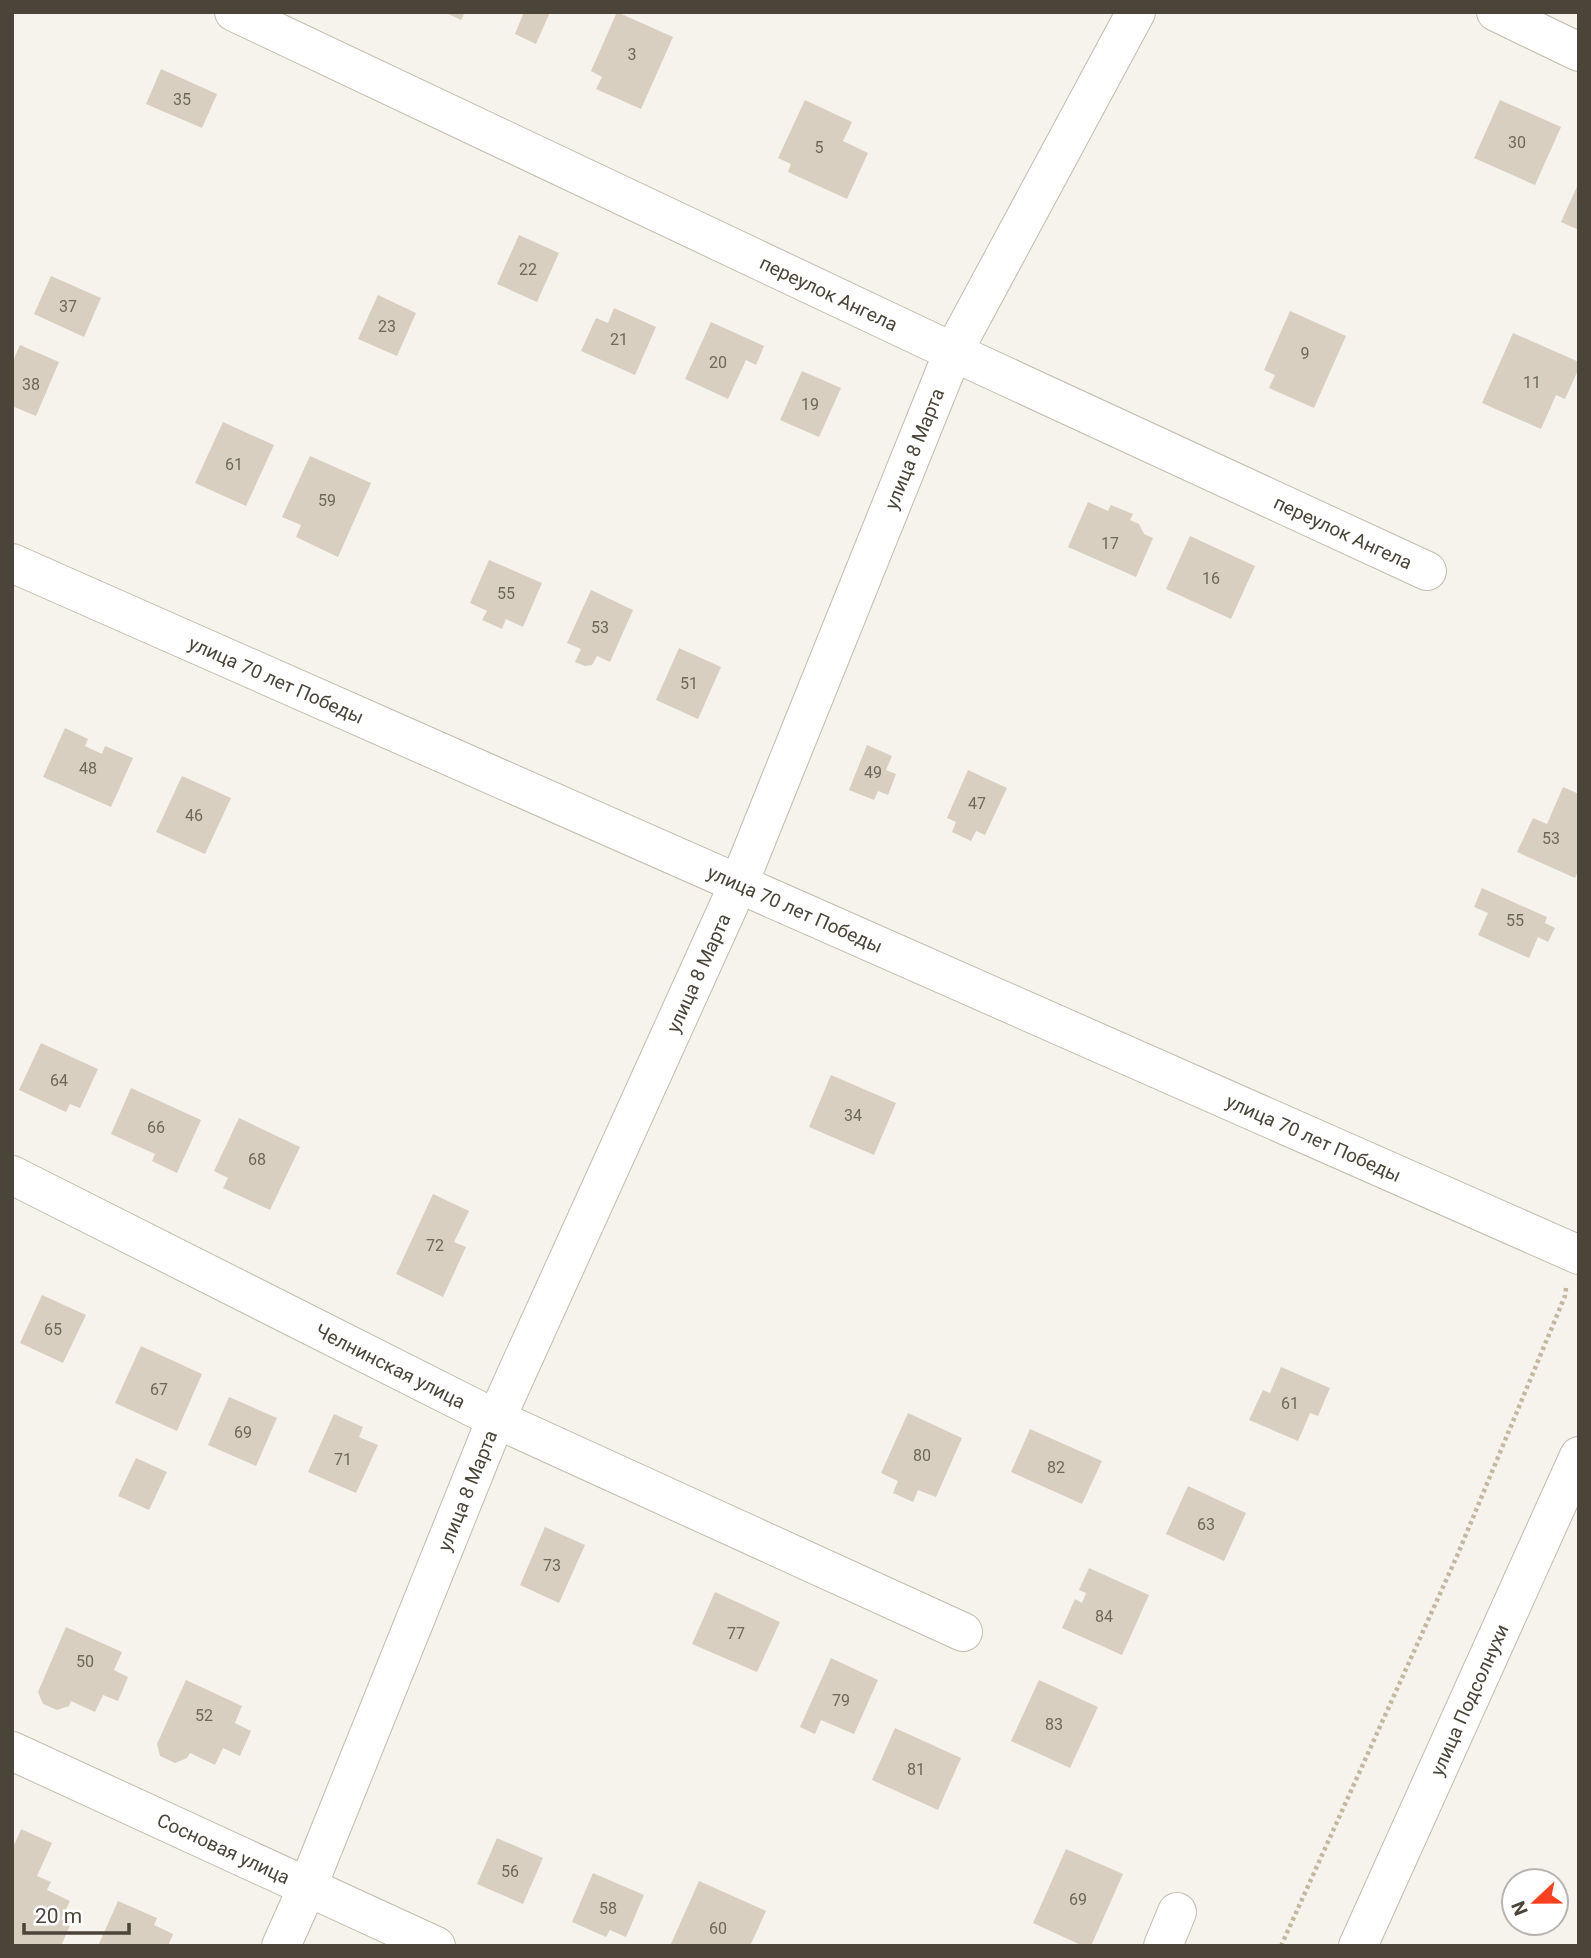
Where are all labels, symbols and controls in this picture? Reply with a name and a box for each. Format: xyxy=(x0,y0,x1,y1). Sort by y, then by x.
house number: 3 xyxy=(628,45,637,64)
house number: 35 xyxy=(173,90,191,109)
house number: 30 xyxy=(1508,133,1526,152)
house number: 5 xyxy=(815,138,824,157)
street label: переулок Ангела xyxy=(756,251,901,336)
house number: 22 xyxy=(519,260,537,279)
house number: 37 xyxy=(59,297,77,316)
house number: 23 xyxy=(378,317,396,336)
house number: 21 xyxy=(610,330,628,349)
house number: 9 xyxy=(1301,344,1310,363)
house number: 20 xyxy=(709,353,727,372)
house number: 11 xyxy=(1523,373,1541,392)
house number: 38 xyxy=(22,375,40,394)
street label: улица 8 Марта xyxy=(879,385,949,513)
house number: 19 xyxy=(801,395,819,414)
house number: 61 xyxy=(225,455,243,474)
street label: переулок Ангела xyxy=(1270,490,1416,574)
house number: 59 xyxy=(318,491,336,510)
house number: 17 xyxy=(1101,534,1119,553)
house number: 16 xyxy=(1202,569,1220,588)
house number: 55 xyxy=(497,584,515,603)
house number: 53 xyxy=(591,618,609,637)
street label: улица 70 лет Победы xyxy=(185,631,367,728)
house number: 51 xyxy=(680,674,698,693)
house number: 48 xyxy=(79,759,97,778)
house number: 49 xyxy=(864,763,882,782)
house number: 47 xyxy=(968,794,986,813)
house number: 46 xyxy=(185,806,203,825)
house number: 53 xyxy=(1542,829,1560,848)
street label: улица 70 лет Победы xyxy=(704,860,886,958)
street label: улица 8 Марта xyxy=(661,910,735,1036)
house number: 55 xyxy=(1506,911,1524,930)
house number: 64 xyxy=(50,1071,68,1090)
street label: улица 70 лет Победы xyxy=(1223,1089,1405,1187)
house number: 34 xyxy=(844,1106,862,1125)
house number: 66 xyxy=(147,1118,165,1137)
house number: 68 xyxy=(248,1150,266,1169)
house number: 72 xyxy=(426,1236,444,1255)
street label: Челнинская улица xyxy=(312,1318,469,1413)
house number: 65 xyxy=(44,1320,62,1339)
house number: 67 xyxy=(150,1380,168,1399)
house number: 61 xyxy=(1281,1394,1299,1413)
house number: 69 xyxy=(234,1423,252,1442)
street label: улица 8 Марта xyxy=(432,1427,502,1555)
house number: 80 xyxy=(913,1446,931,1465)
house number: 71 xyxy=(334,1450,352,1469)
house number: 82 xyxy=(1047,1458,1065,1477)
house number: 63 xyxy=(1197,1515,1215,1534)
house number: 73 xyxy=(543,1556,561,1575)
house number: 84 xyxy=(1095,1607,1113,1626)
street label: улица Подсолнухи xyxy=(1425,1620,1513,1779)
house number: 77 xyxy=(727,1624,745,1643)
house number: 50 xyxy=(76,1652,94,1671)
house number: 79 xyxy=(832,1691,850,1710)
house number: 52 xyxy=(195,1706,213,1725)
house number: 83 xyxy=(1045,1715,1063,1734)
house number: 81 xyxy=(907,1760,925,1779)
street label: Сосновая улица xyxy=(154,1808,294,1889)
house number: 56 xyxy=(501,1862,519,1881)
north arrow xyxy=(1500,1867,1570,1937)
house number: 69 xyxy=(1069,1890,1087,1909)
scale bar xyxy=(24,1892,130,1936)
text: N xyxy=(1507,1898,1533,1919)
house number: 58 xyxy=(599,1899,617,1918)
text: 20 m xyxy=(35,1904,82,1928)
house number: 60 xyxy=(709,1919,727,1938)

